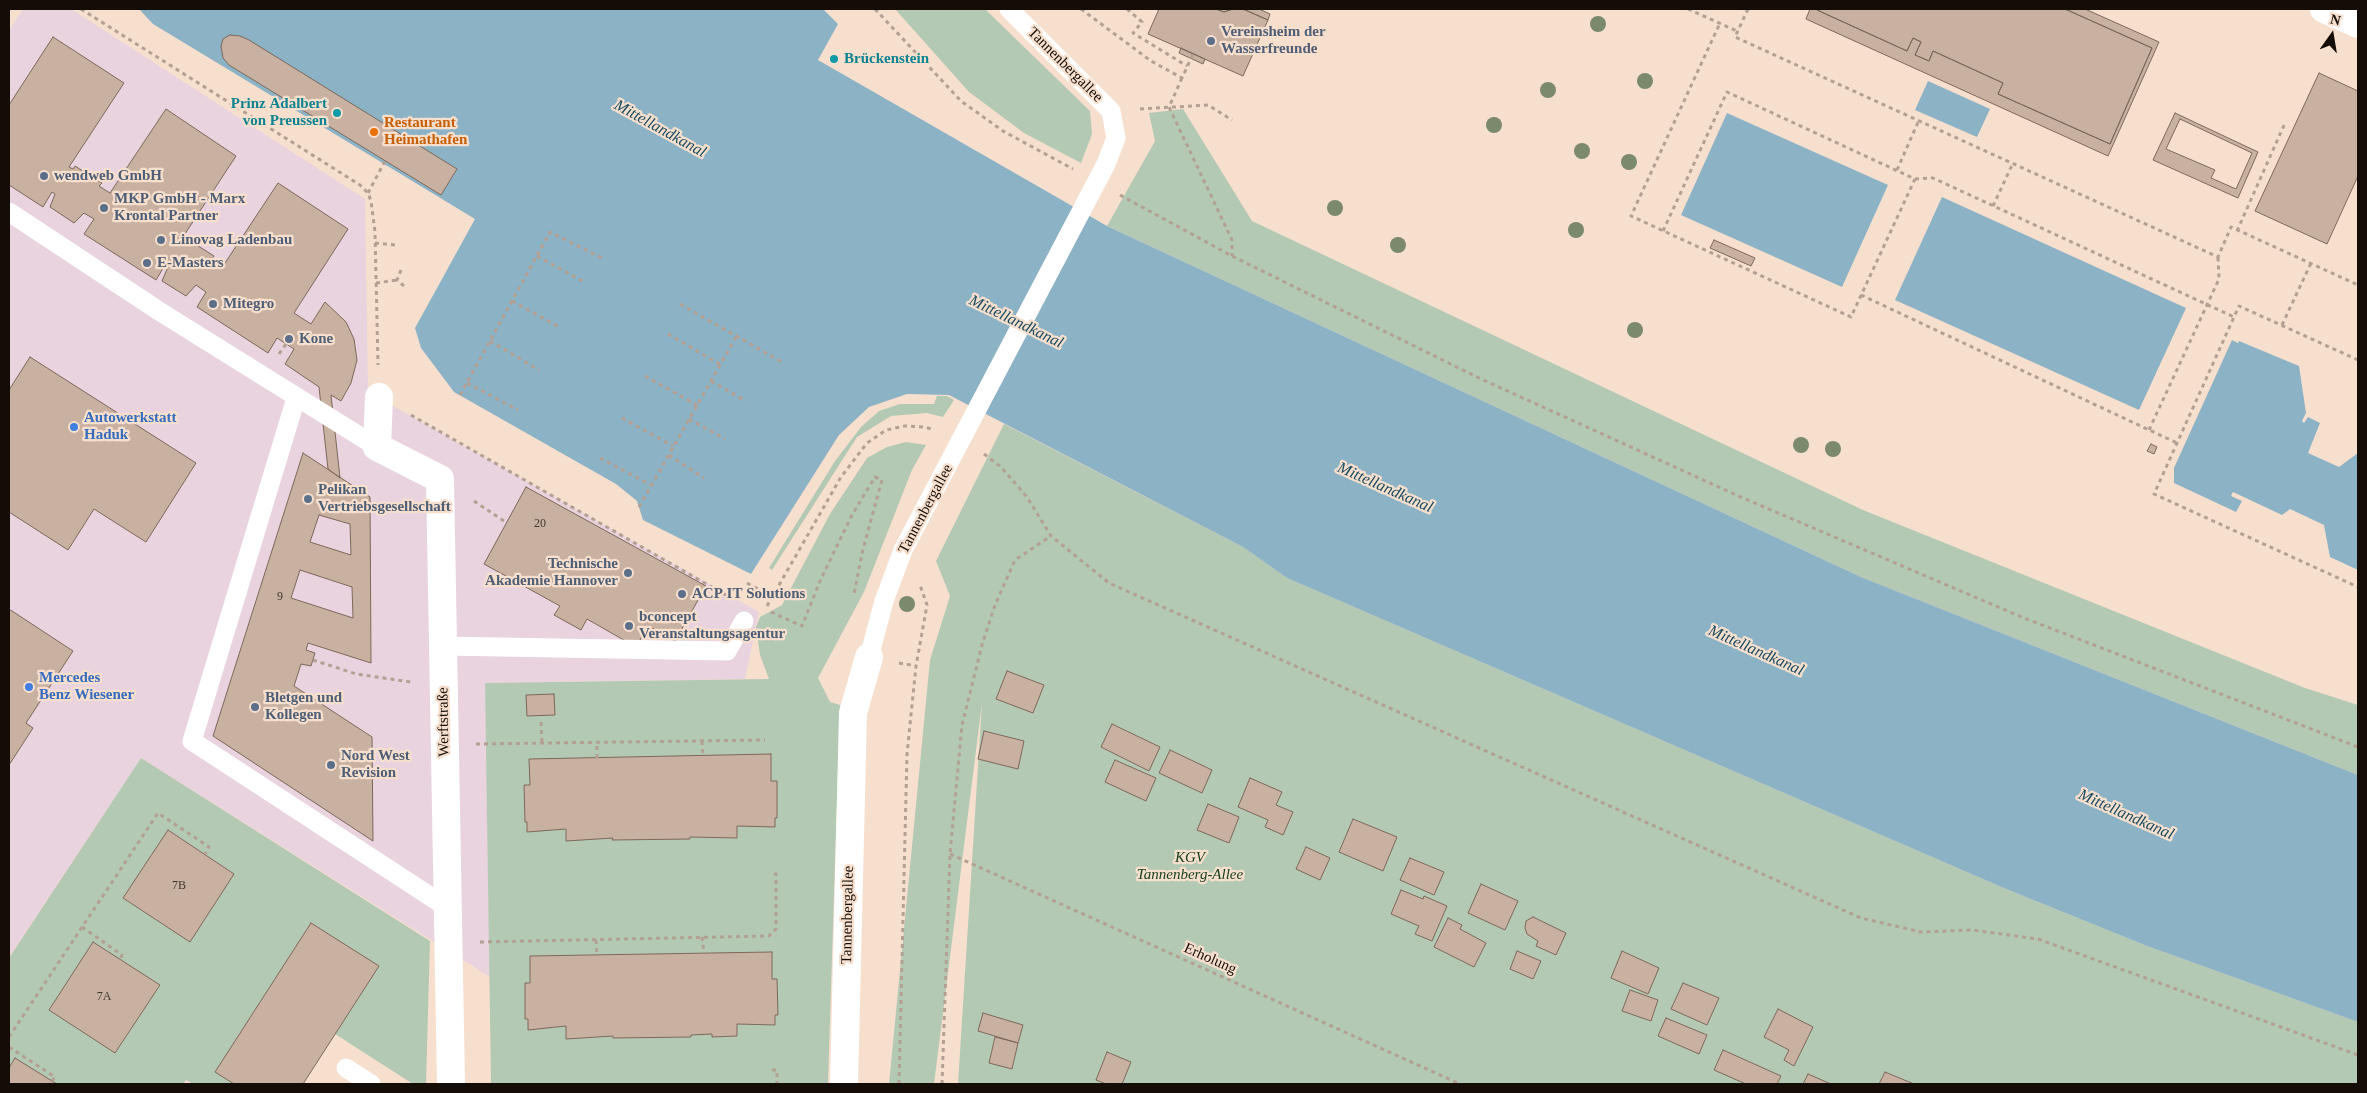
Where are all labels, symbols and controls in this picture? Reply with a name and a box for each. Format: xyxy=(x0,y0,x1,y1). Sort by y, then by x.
north arrow xyxy=(2307,10,2357,60)
text: N xyxy=(2329,11,2342,28)
place label: Vereinsheim der Wasserfreunde xyxy=(1221,23,1326,58)
street label: Tannenbergallee xyxy=(1024,24,1106,106)
marker: Vereinsheim der Wasserfreunde xyxy=(1205,35,1217,47)
place label: Brückenstein xyxy=(844,50,929,68)
marker: Brückenstein xyxy=(828,53,840,65)
place label: Prinz Adalbert von Preussen xyxy=(231,95,327,130)
water label: Mittellandkanal xyxy=(611,96,709,162)
marker: Prinz Adalbert von Preussen xyxy=(331,107,343,119)
place label: Restaurant Heimathafen xyxy=(384,114,467,149)
marker: Restaurant Heimathafen xyxy=(368,126,380,138)
place label: wendweb GmbH xyxy=(54,167,162,185)
marker: wendweb GmbH xyxy=(38,170,50,182)
place label: MKP GmbH - Marx Krontal Partner xyxy=(114,190,245,225)
marker: MKP GmbH - Marx Krontal Partner xyxy=(98,202,110,214)
place label: Linovag Ladenbau xyxy=(171,231,292,249)
marker: Linovag Ladenbau xyxy=(155,234,167,246)
place label: E-Masters xyxy=(157,254,224,272)
marker: E-Masters xyxy=(141,257,153,269)
water label: Mittellandkanal xyxy=(966,291,1066,353)
place label: Mitegro xyxy=(223,295,274,313)
marker: Mitegro xyxy=(207,298,219,310)
place label: Kone xyxy=(299,330,333,348)
marker: Kone xyxy=(283,333,295,345)
place label: Autowerkstatt Haduk xyxy=(84,409,176,444)
marker: Autowerkstatt Haduk xyxy=(68,421,80,433)
water label: Mittellandkanal xyxy=(1334,458,1436,518)
street label: Tannenbergallee xyxy=(895,461,957,557)
place label: Pelikan Vertriebsgesellschaft xyxy=(318,481,451,516)
marker: Pelikan Vertriebsgesellschaft xyxy=(302,493,314,505)
house number: 20 xyxy=(534,517,546,531)
place label: Technische Akademie Hannover xyxy=(485,555,618,590)
marker: Technische Akademie Hannover xyxy=(622,567,634,579)
place label: ACP IT Solutions xyxy=(692,585,805,603)
marker: ACP IT Solutions xyxy=(676,588,688,600)
house number: 9 xyxy=(277,590,283,604)
place label: bconcept Veranstaltungsagentur xyxy=(639,608,785,643)
marker: bconcept Veranstaltungsagentur xyxy=(623,620,635,632)
water label: Mittellandkanal xyxy=(1705,621,1807,681)
place label: Mercedes Benz Wiesener xyxy=(39,669,134,704)
marker: Mercedes Benz Wiesener xyxy=(23,681,35,693)
street label: Werftstraße xyxy=(434,687,454,757)
place label: Bletgen und Kollegen xyxy=(265,689,342,724)
marker: Bletgen und Kollegen xyxy=(249,701,261,713)
place label: Nord West Revision xyxy=(341,747,410,782)
marker: Nord West Revision xyxy=(325,759,337,771)
water label: Mittellandkanal xyxy=(2075,785,2177,845)
park label: KGV Tannenberg-Allee xyxy=(1137,849,1243,884)
street label: Tannenbergallee xyxy=(838,866,858,964)
house number: 7B xyxy=(172,879,186,893)
street label: Erholung xyxy=(1181,939,1239,979)
house number: 7A xyxy=(97,990,111,1004)

